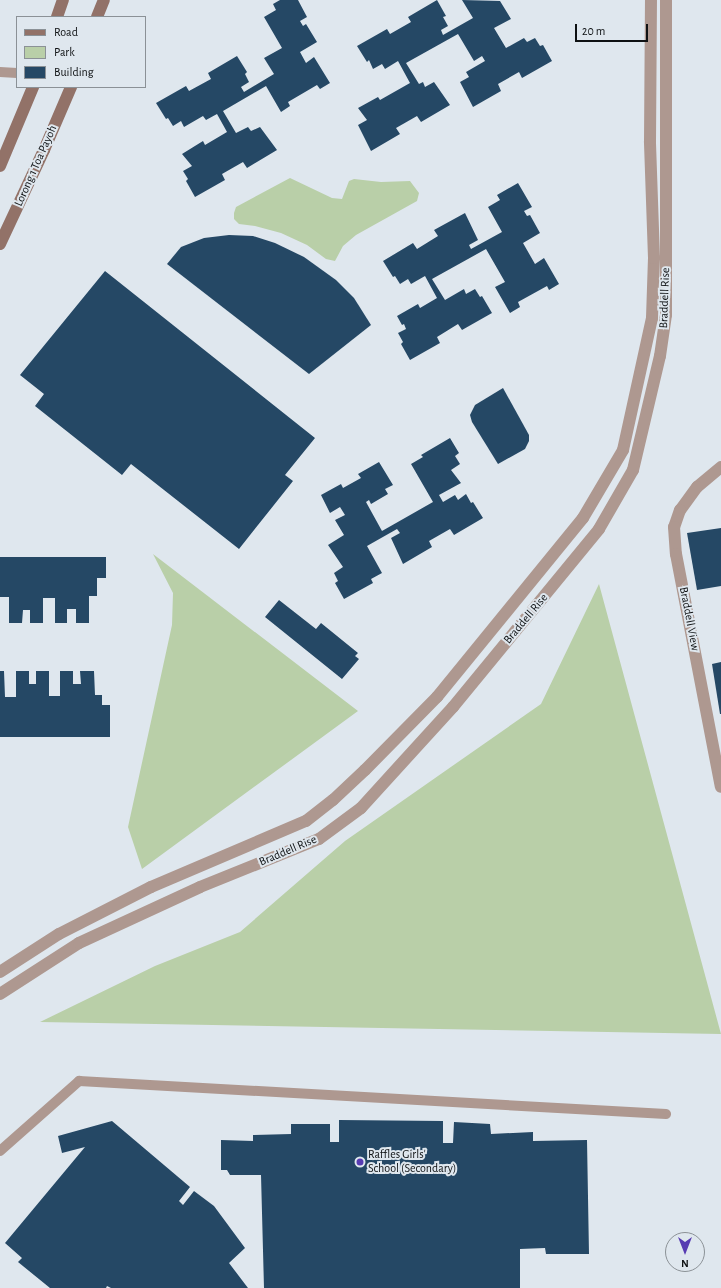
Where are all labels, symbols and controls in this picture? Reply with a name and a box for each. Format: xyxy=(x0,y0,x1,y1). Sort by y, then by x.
legend xyxy=(16,16,146,88)
scale bar xyxy=(577,16,650,42)
text: 20 m xyxy=(582,25,605,37)
text: Road xyxy=(54,26,78,38)
text: Park xyxy=(54,46,75,58)
text: Building xyxy=(54,66,94,78)
street label: Lorong 1 Toa Payoh xyxy=(12,123,60,209)
street label: Braddell Rise xyxy=(657,267,673,329)
street label: Braddell View xyxy=(676,586,702,652)
street label: Braddell Rise xyxy=(501,591,551,647)
street label: Braddell Rise xyxy=(257,832,319,870)
place label: Raffles Girls' School (Secondary) xyxy=(368,1148,456,1176)
marker: Raffles Girls' School (Secondary) xyxy=(355,1157,365,1167)
north arrow xyxy=(665,1232,705,1272)
text: N xyxy=(681,1258,689,1269)

